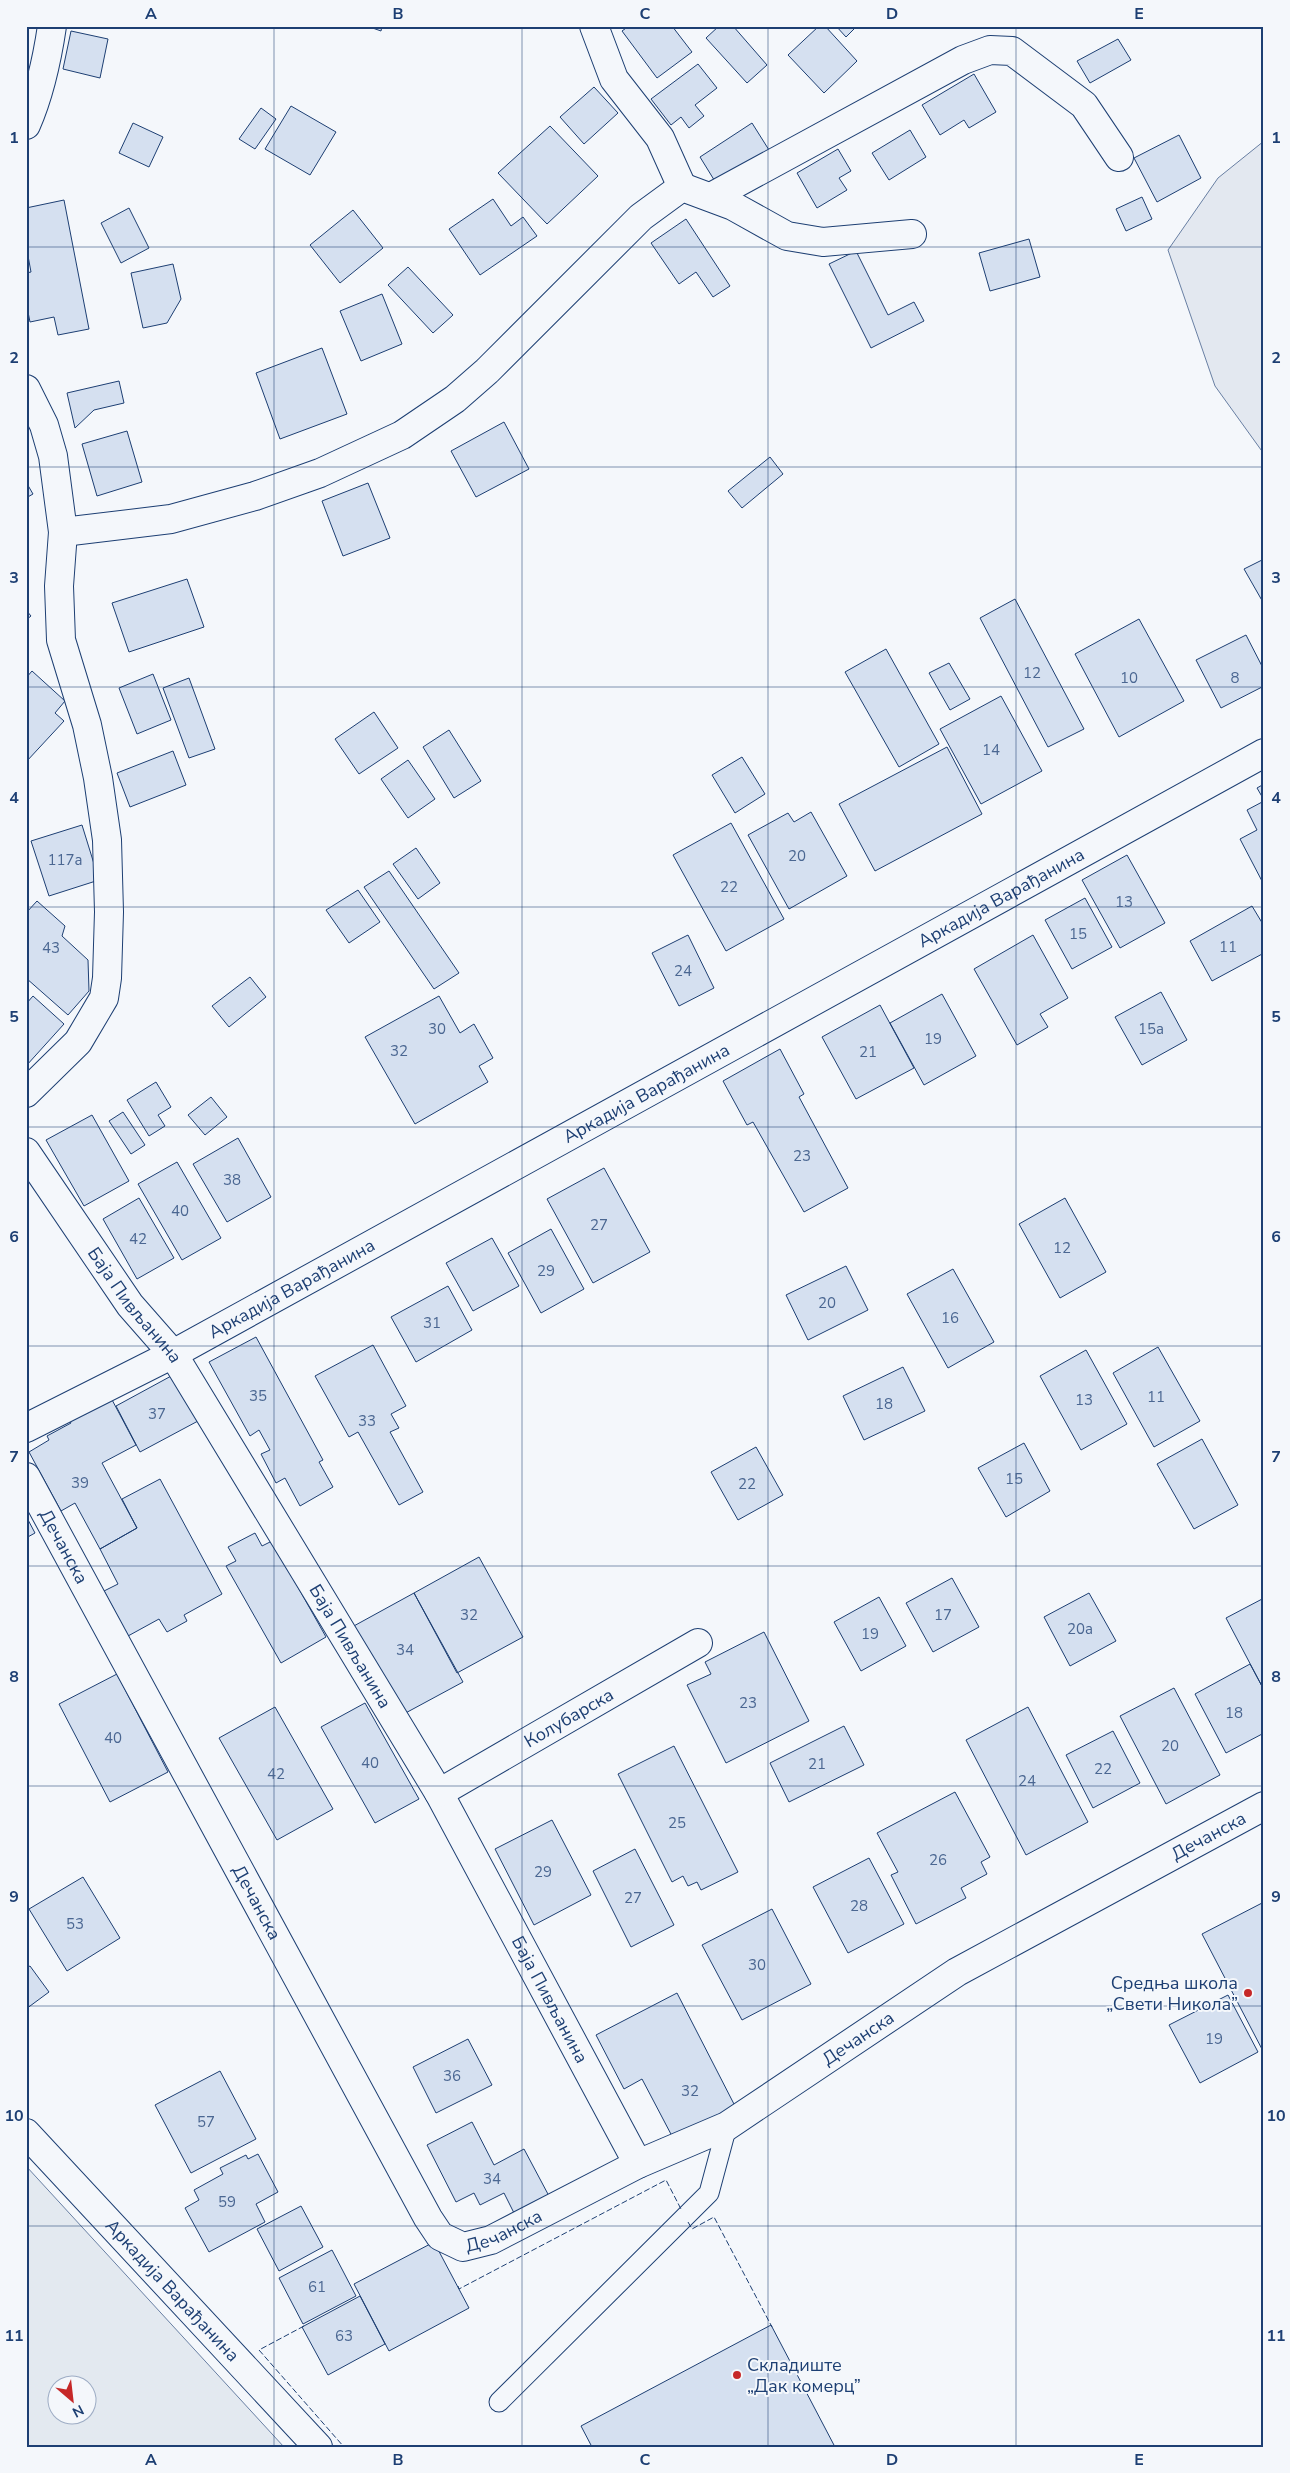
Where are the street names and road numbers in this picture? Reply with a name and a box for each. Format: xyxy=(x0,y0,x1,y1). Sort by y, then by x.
street label: Аркадија Варађанина xyxy=(914,842,1089,953)
street label: Аркадија Варађанина xyxy=(559,1038,734,1149)
street label: Аркадија Варађанина xyxy=(204,1233,379,1344)
street label: Баја Пивљанина xyxy=(82,1242,188,1367)
street label: Дечанска xyxy=(34,1505,94,1588)
street label: Баја Пивљанина xyxy=(303,1580,397,1713)
street label: Колубарска xyxy=(520,1683,618,1753)
street label: Дечанска xyxy=(1167,1806,1250,1866)
street label: Дечанска xyxy=(227,1861,287,1944)
street label: Баја Пивљанина xyxy=(506,1932,594,2067)
street label: Дечанска xyxy=(817,2006,899,2071)
street label: Дечанска xyxy=(463,2204,546,2258)
street label: Аркадија Варађанина xyxy=(100,2214,245,2367)

